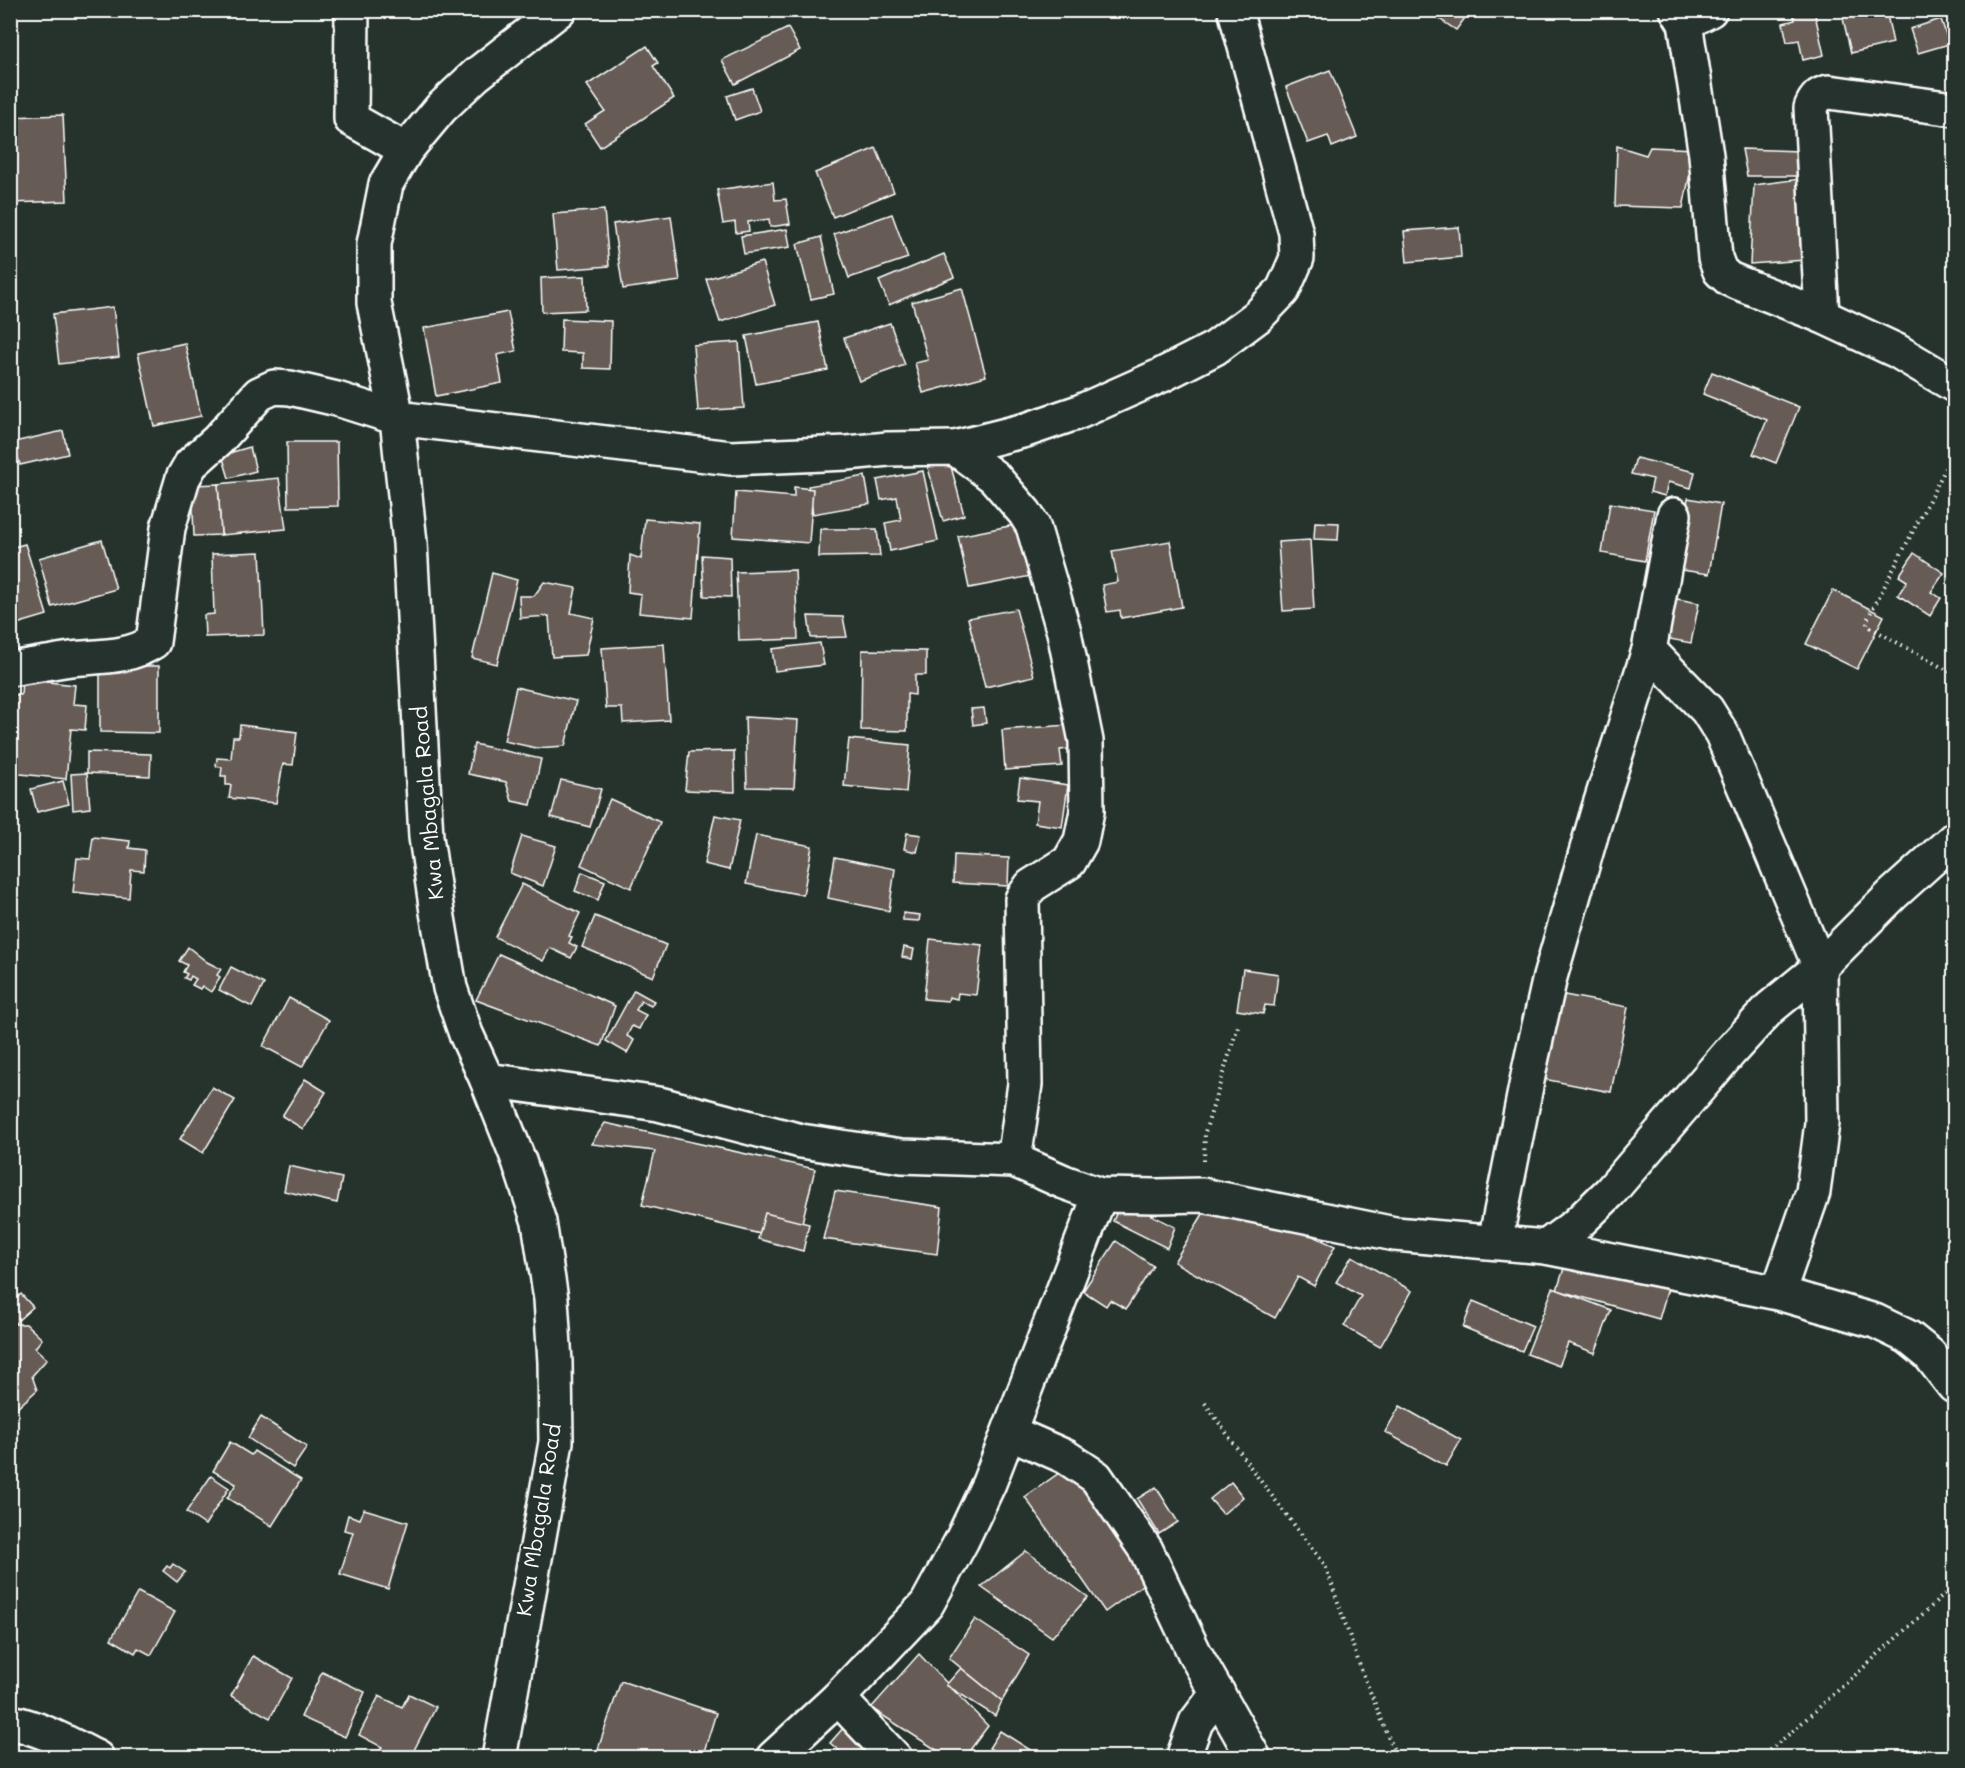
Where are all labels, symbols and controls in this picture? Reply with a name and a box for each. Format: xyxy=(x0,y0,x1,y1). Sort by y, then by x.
street label: Kwa Mbagala Road xyxy=(405,705,448,901)
street label: Kwa Mbagala Road xyxy=(509,1422,566,1618)

